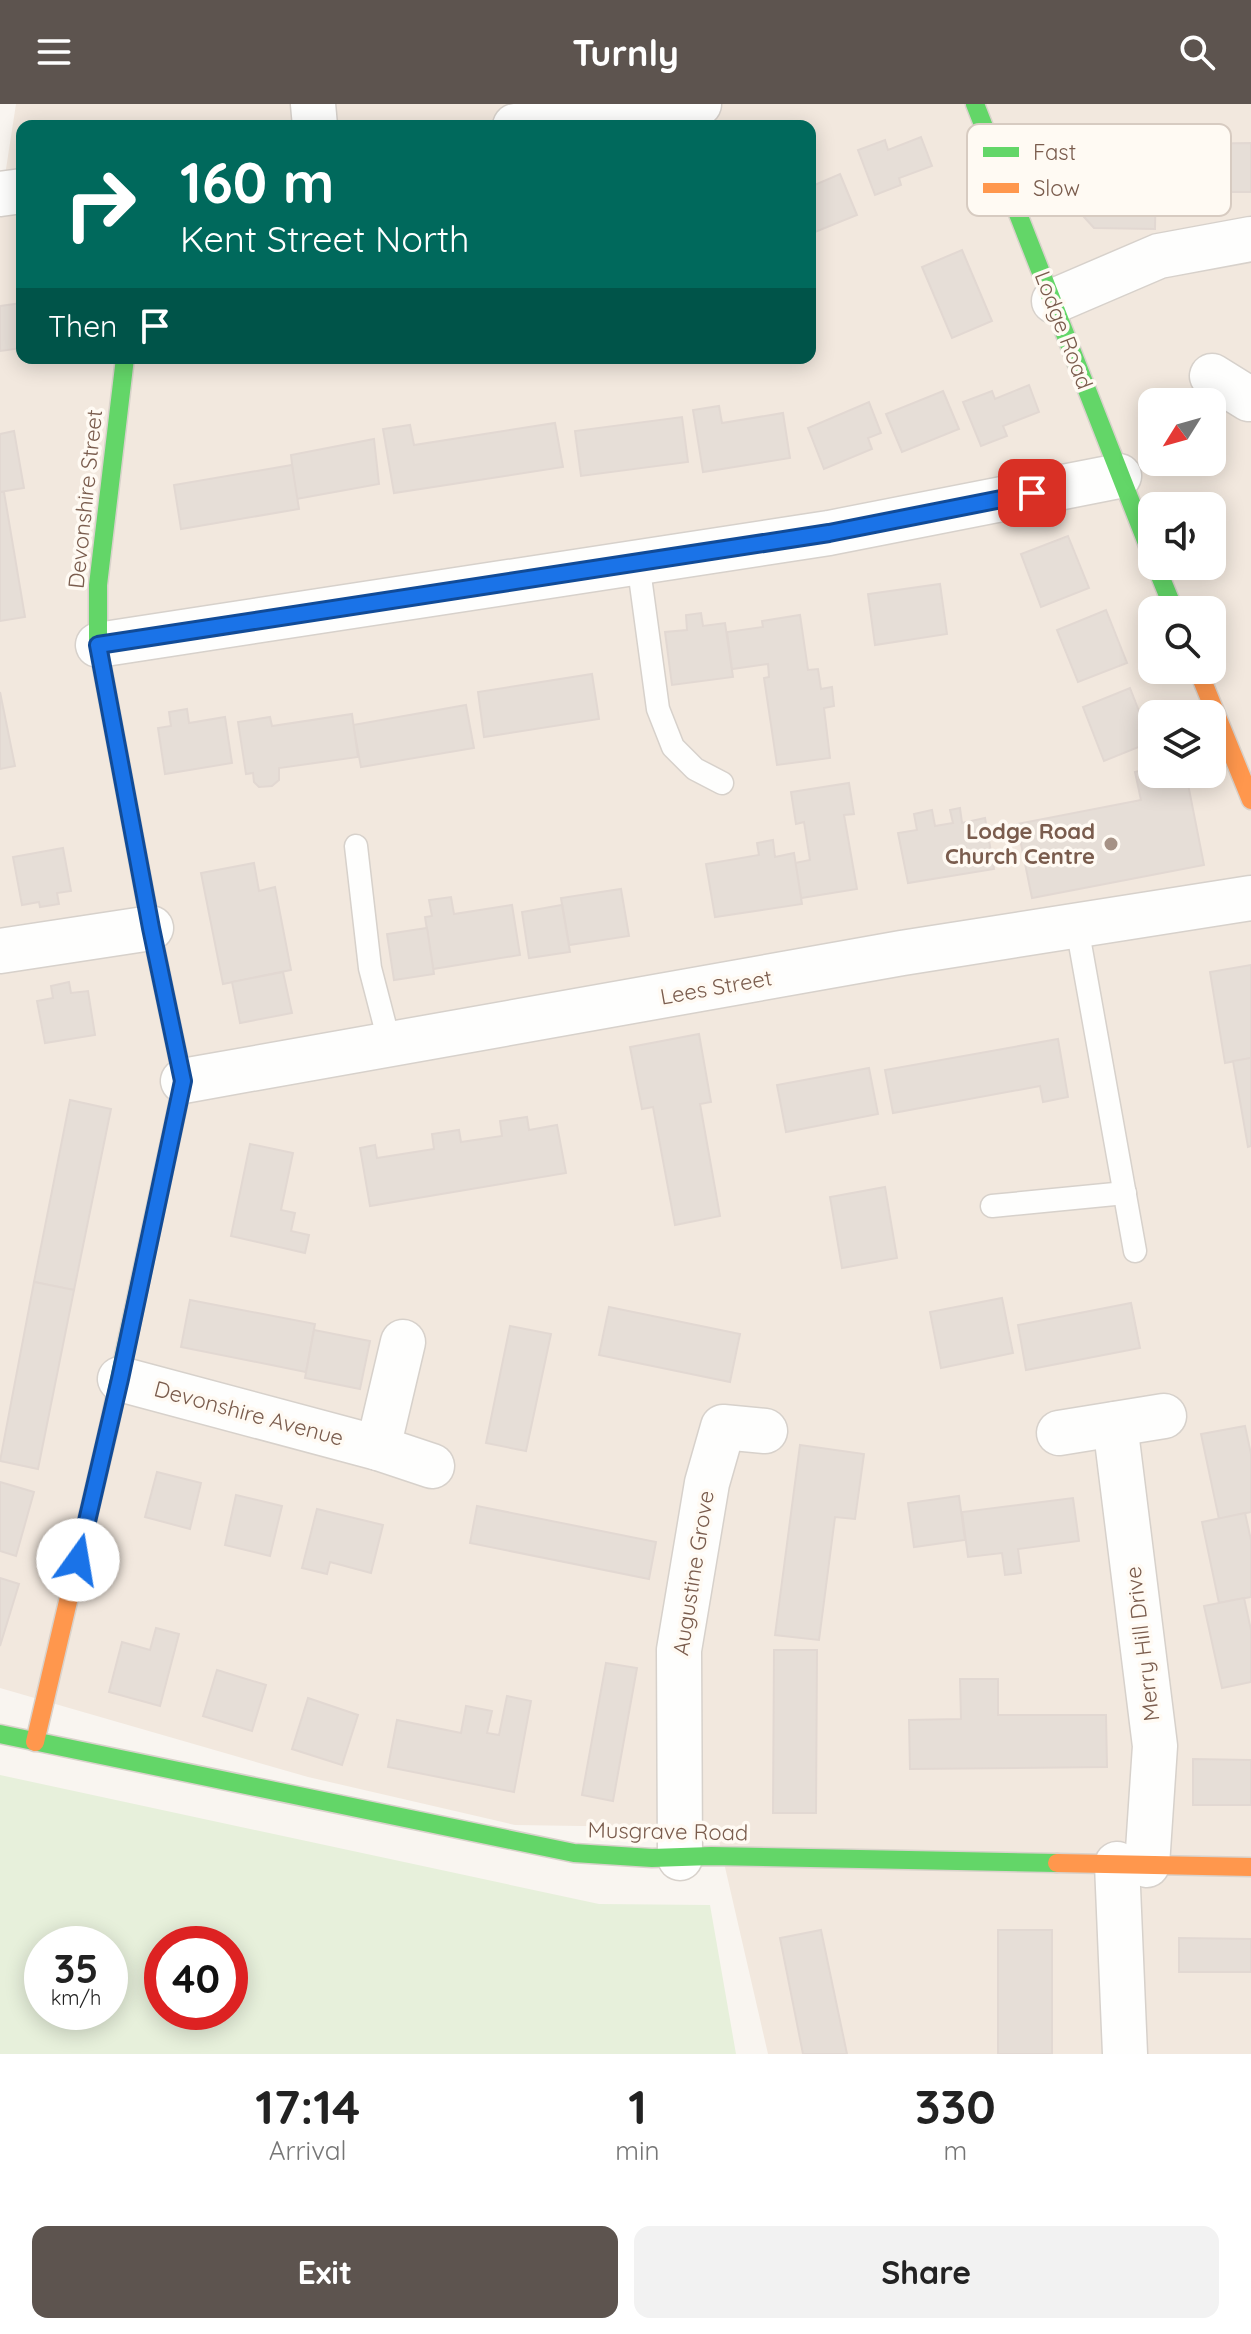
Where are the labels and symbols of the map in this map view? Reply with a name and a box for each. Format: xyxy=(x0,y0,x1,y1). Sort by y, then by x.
legend xyxy=(967,124,1231,216)
text: Fast xyxy=(1033,138,1076,166)
text: Slow xyxy=(1033,174,1080,202)
street label: Lodge Road xyxy=(1029,267,1099,393)
north arrow xyxy=(1138,388,1226,476)
street label: Devonshire Street xyxy=(62,408,108,590)
pin xyxy=(998,459,1066,527)
place label: Lodge Road Church Centre xyxy=(945,817,1095,870)
marker: Lodge Road Church Centre xyxy=(1102,835,1120,853)
street label: Lees Street xyxy=(658,963,774,1011)
street label: Devonshire Avenue xyxy=(151,1374,347,1452)
street label: Augustine Grove xyxy=(666,1489,720,1657)
position arrow xyxy=(36,1518,120,1602)
street label: Merry Hill Drive xyxy=(1119,1565,1165,1723)
street label: Musgrave Road xyxy=(587,1816,749,1846)
speed limit sign: 40 xyxy=(144,1926,248,2030)

